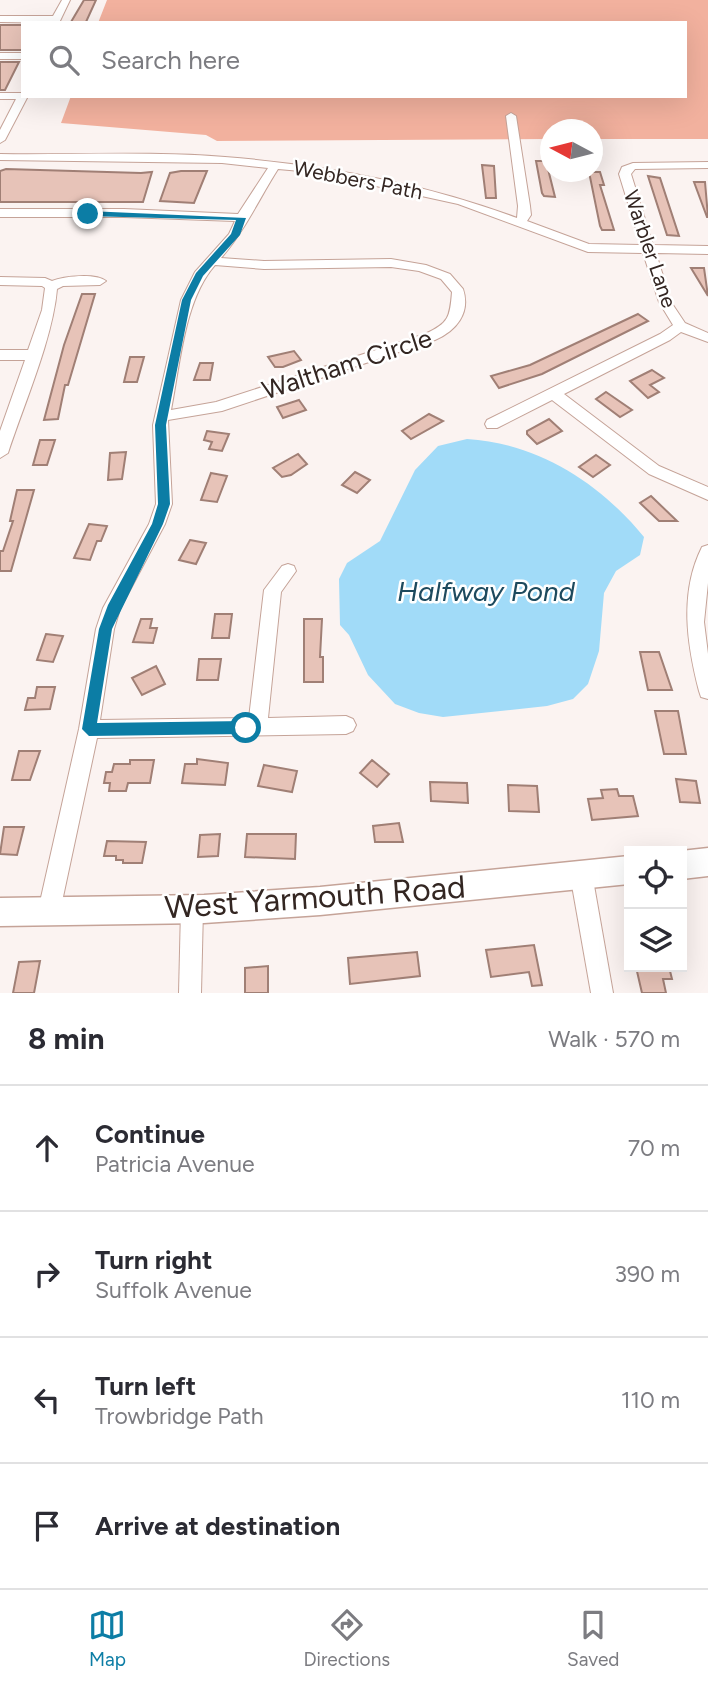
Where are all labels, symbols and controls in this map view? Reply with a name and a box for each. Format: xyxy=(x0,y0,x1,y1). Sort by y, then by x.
search box xyxy=(21,21,687,98)
icon: search xyxy=(45,41,83,79)
text: Search here xyxy=(101,44,240,76)
north arrow xyxy=(540,119,603,182)
street label: Webbers Path xyxy=(291,155,425,204)
street label: Warbler Lane xyxy=(619,187,682,311)
route end xyxy=(72,198,103,229)
street label: Waltham Circle xyxy=(258,322,436,406)
water label: Halfway Pond xyxy=(397,574,576,608)
route start xyxy=(230,712,261,743)
map controls xyxy=(624,846,687,972)
button: locate xyxy=(624,846,687,909)
street label: West Yarmouth Road xyxy=(163,868,467,926)
button: layers xyxy=(624,909,687,972)
text: 8 min xyxy=(28,1020,105,1057)
text: Walk · 570 m xyxy=(548,1025,680,1053)
text: Continue xyxy=(95,1118,205,1150)
icon: ahead xyxy=(28,1129,66,1167)
text: 70 m xyxy=(628,1134,680,1162)
text: Patricia Avenue xyxy=(95,1150,255,1178)
text: Turn right xyxy=(95,1244,212,1276)
icon: right xyxy=(28,1255,66,1293)
text: 390 m xyxy=(614,1260,680,1288)
text: Suffolk Avenue xyxy=(95,1276,252,1304)
text: Turn left xyxy=(95,1370,196,1402)
icon: left xyxy=(28,1381,66,1419)
text: 110 m xyxy=(621,1386,680,1414)
text: Trowbridge Path xyxy=(95,1402,264,1430)
icon: arrive xyxy=(28,1507,66,1545)
text: Arrive at destination xyxy=(95,1510,340,1542)
tab: Map xyxy=(88,1606,126,1671)
tab: Directions xyxy=(303,1606,390,1671)
tab: Saved xyxy=(567,1606,619,1671)

